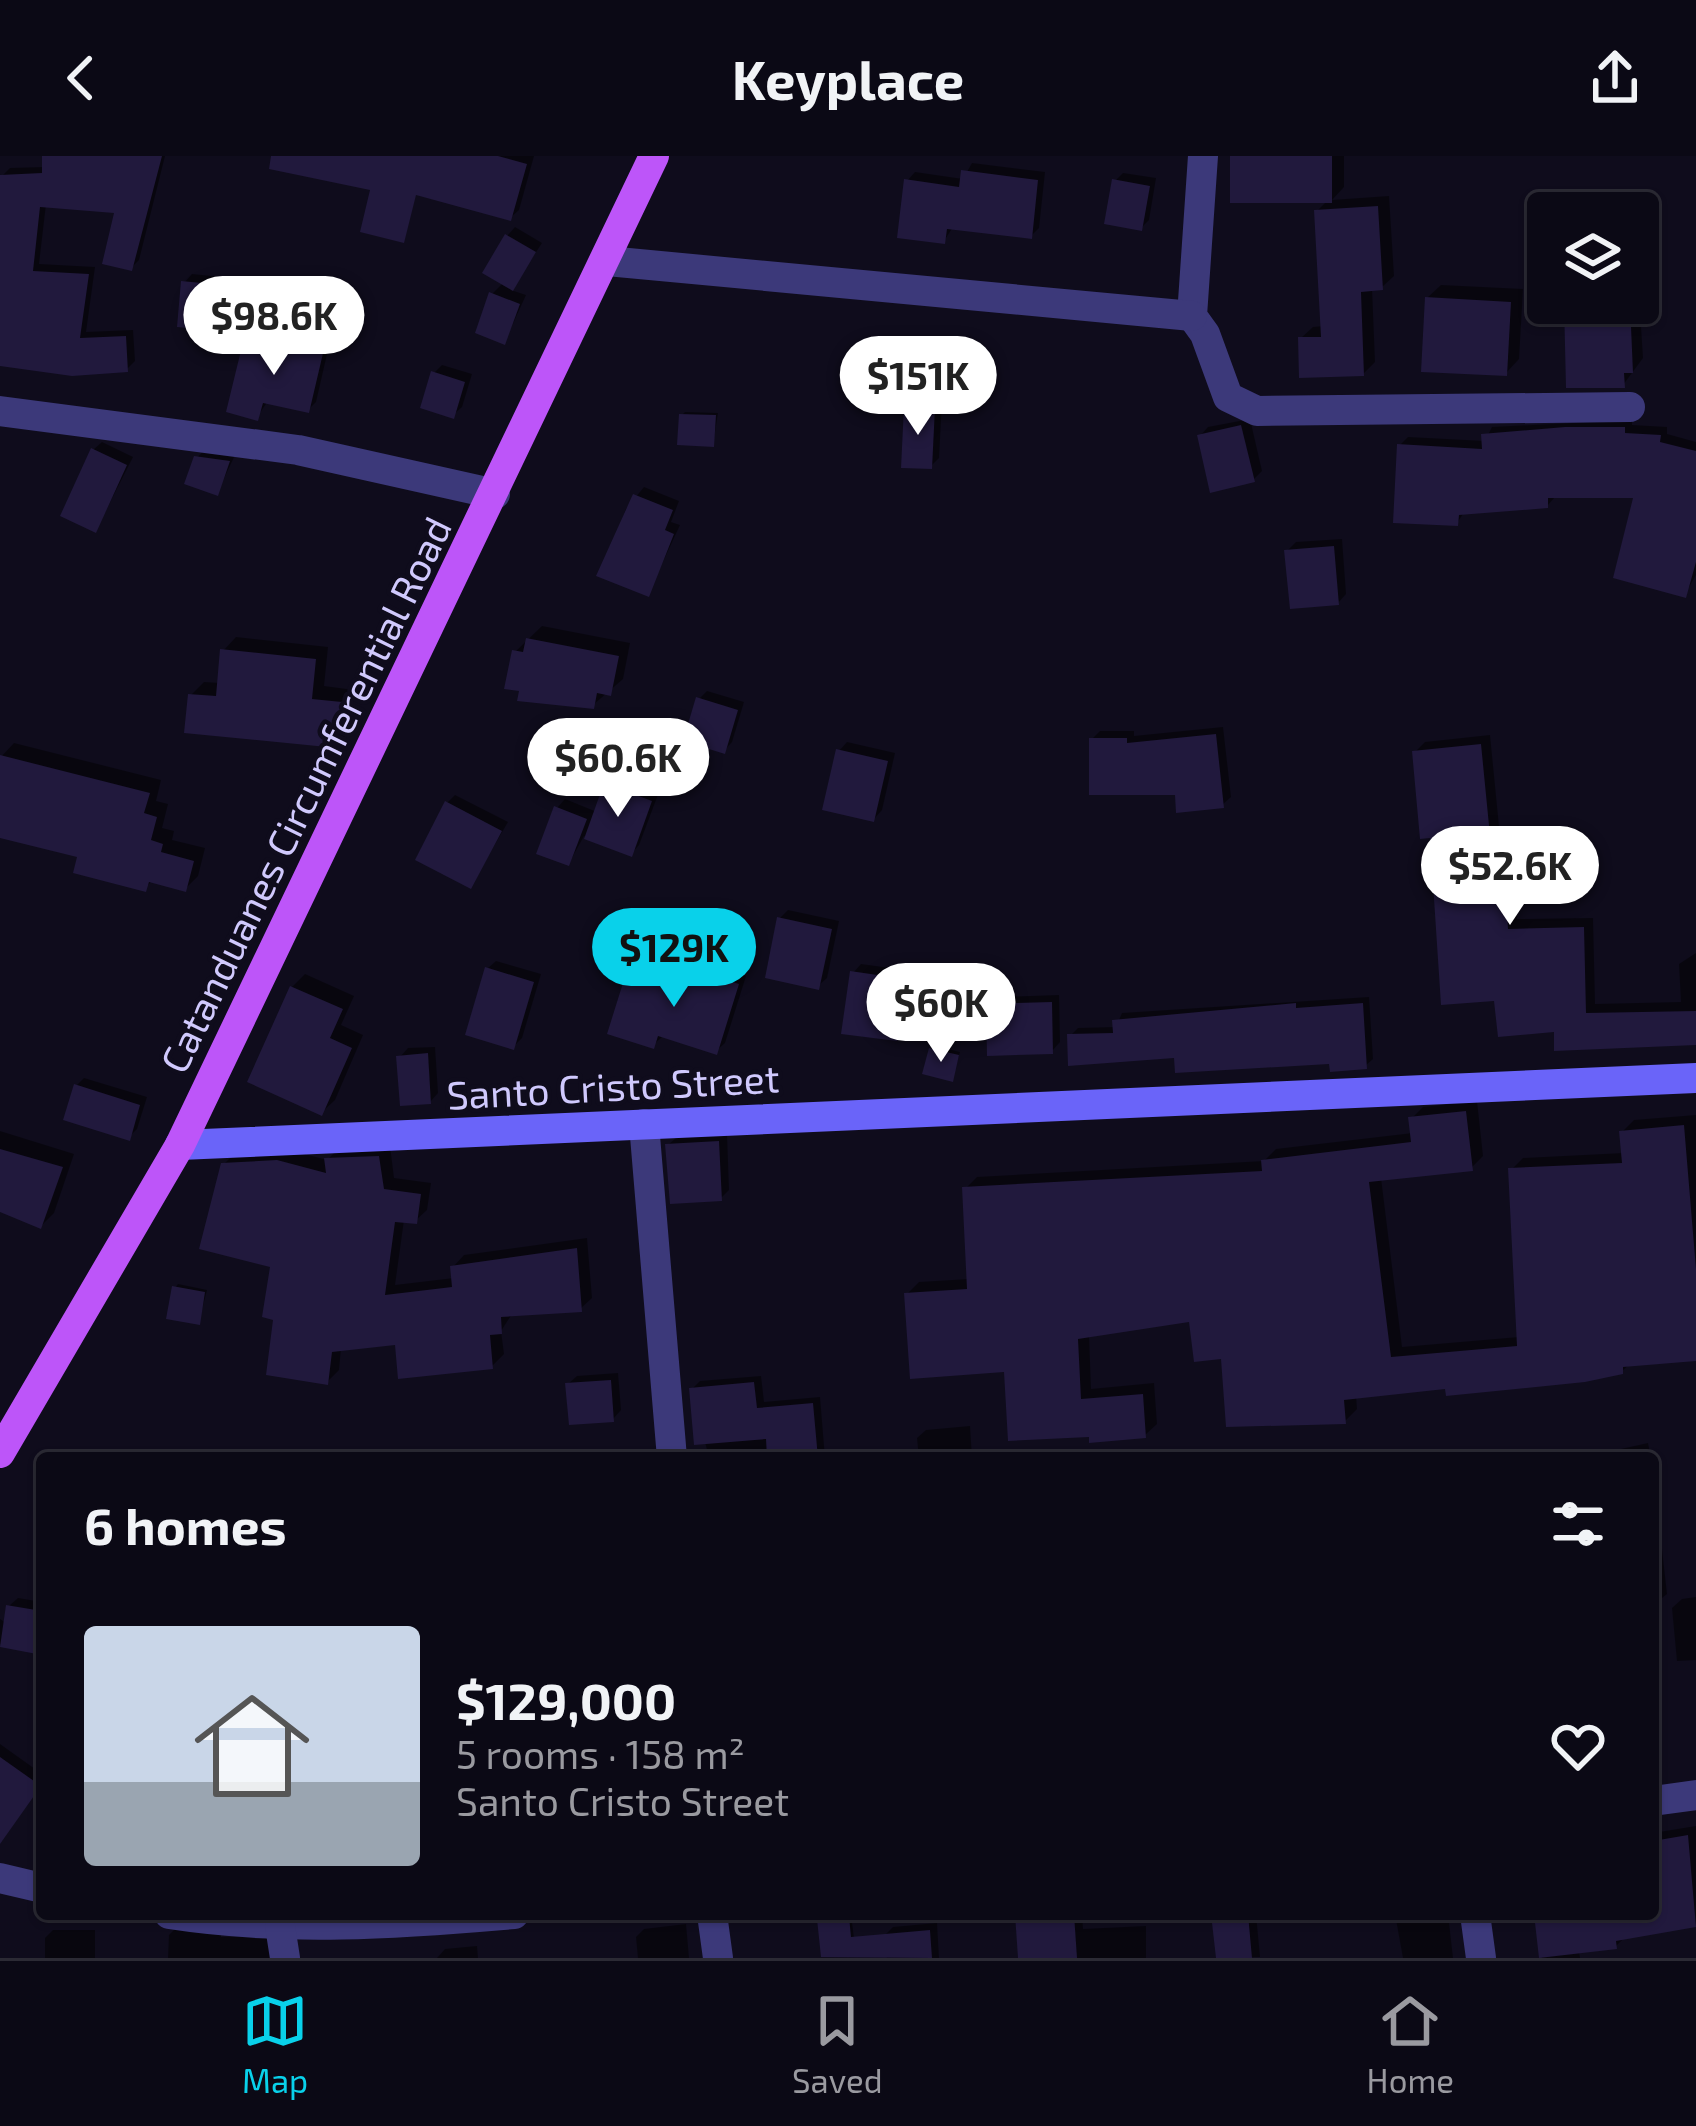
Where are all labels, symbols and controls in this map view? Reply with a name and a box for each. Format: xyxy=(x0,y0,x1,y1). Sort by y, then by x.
icon: back xyxy=(48,45,114,111)
icon: share xyxy=(1582,45,1648,111)
text: Keyplace xyxy=(732,46,964,111)
map controls xyxy=(1527,192,1659,324)
button: layers xyxy=(1527,192,1659,324)
pin: $98.6K xyxy=(176,276,372,378)
text: $98.6K xyxy=(210,291,338,338)
pin: $151K xyxy=(834,336,1002,438)
text: $151K xyxy=(867,351,969,398)
street label: Catanduanes Circumferential Road xyxy=(149,509,460,1080)
pin: $60.6K xyxy=(520,718,716,820)
text: $60.6K xyxy=(554,733,682,780)
pin: $52.6K xyxy=(1412,826,1608,928)
text: $52.6K xyxy=(1448,841,1572,888)
pin: $129K xyxy=(590,908,758,1010)
text: $129K xyxy=(619,923,729,970)
pin: $60K xyxy=(870,963,1012,1065)
text: $60K xyxy=(894,978,988,1025)
street label: Santo Cristo Street xyxy=(445,1053,780,1118)
icon: filters xyxy=(1545,1491,1611,1557)
text: 6 homes xyxy=(84,1494,287,1555)
text: $129,000 xyxy=(456,1669,676,1730)
icon: home xyxy=(180,1674,324,1818)
icon: heart xyxy=(1545,1713,1611,1779)
text: 5 rooms · 158 m² xyxy=(456,1730,745,1777)
text: Santo Cristo Street xyxy=(456,1777,789,1824)
tab: Map xyxy=(242,1988,308,2100)
tab: Saved xyxy=(792,1988,883,2100)
tab: Home xyxy=(1367,1988,1454,2100)

